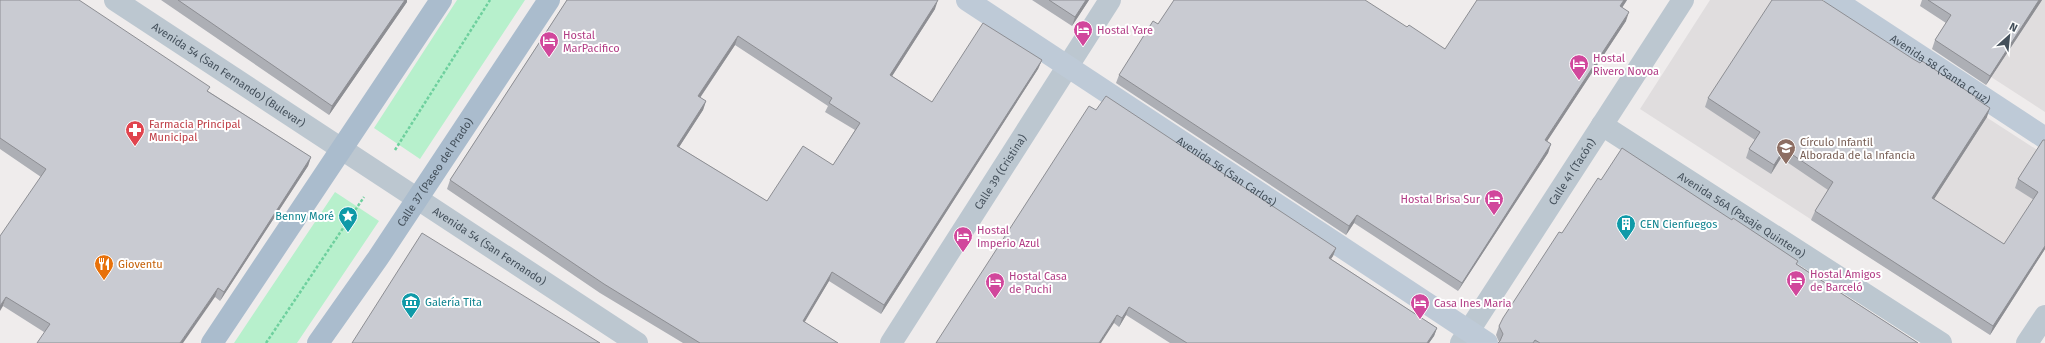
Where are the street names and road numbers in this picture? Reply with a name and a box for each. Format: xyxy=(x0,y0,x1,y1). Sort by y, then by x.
street label: Avenida 54 (San Fernando) (Bulevar) xyxy=(149,20,308,130)
street label: Avenida 58 (Santa Cruz) xyxy=(1888,32,1993,107)
street label: Calle 37 (Paseo del Prado) xyxy=(395,115,476,229)
street label: Calle 39 (Cristina) xyxy=(972,132,1030,212)
street label: Avenida 56 (San Carlos) xyxy=(1174,134,1279,209)
street label: Calle 41 (Tacón) xyxy=(1546,136,1599,208)
street label: Avenida 56A (Pasaje Quintero) xyxy=(1675,169,1808,261)
street label: Avenida 54 (San Fernando) xyxy=(430,205,549,289)

